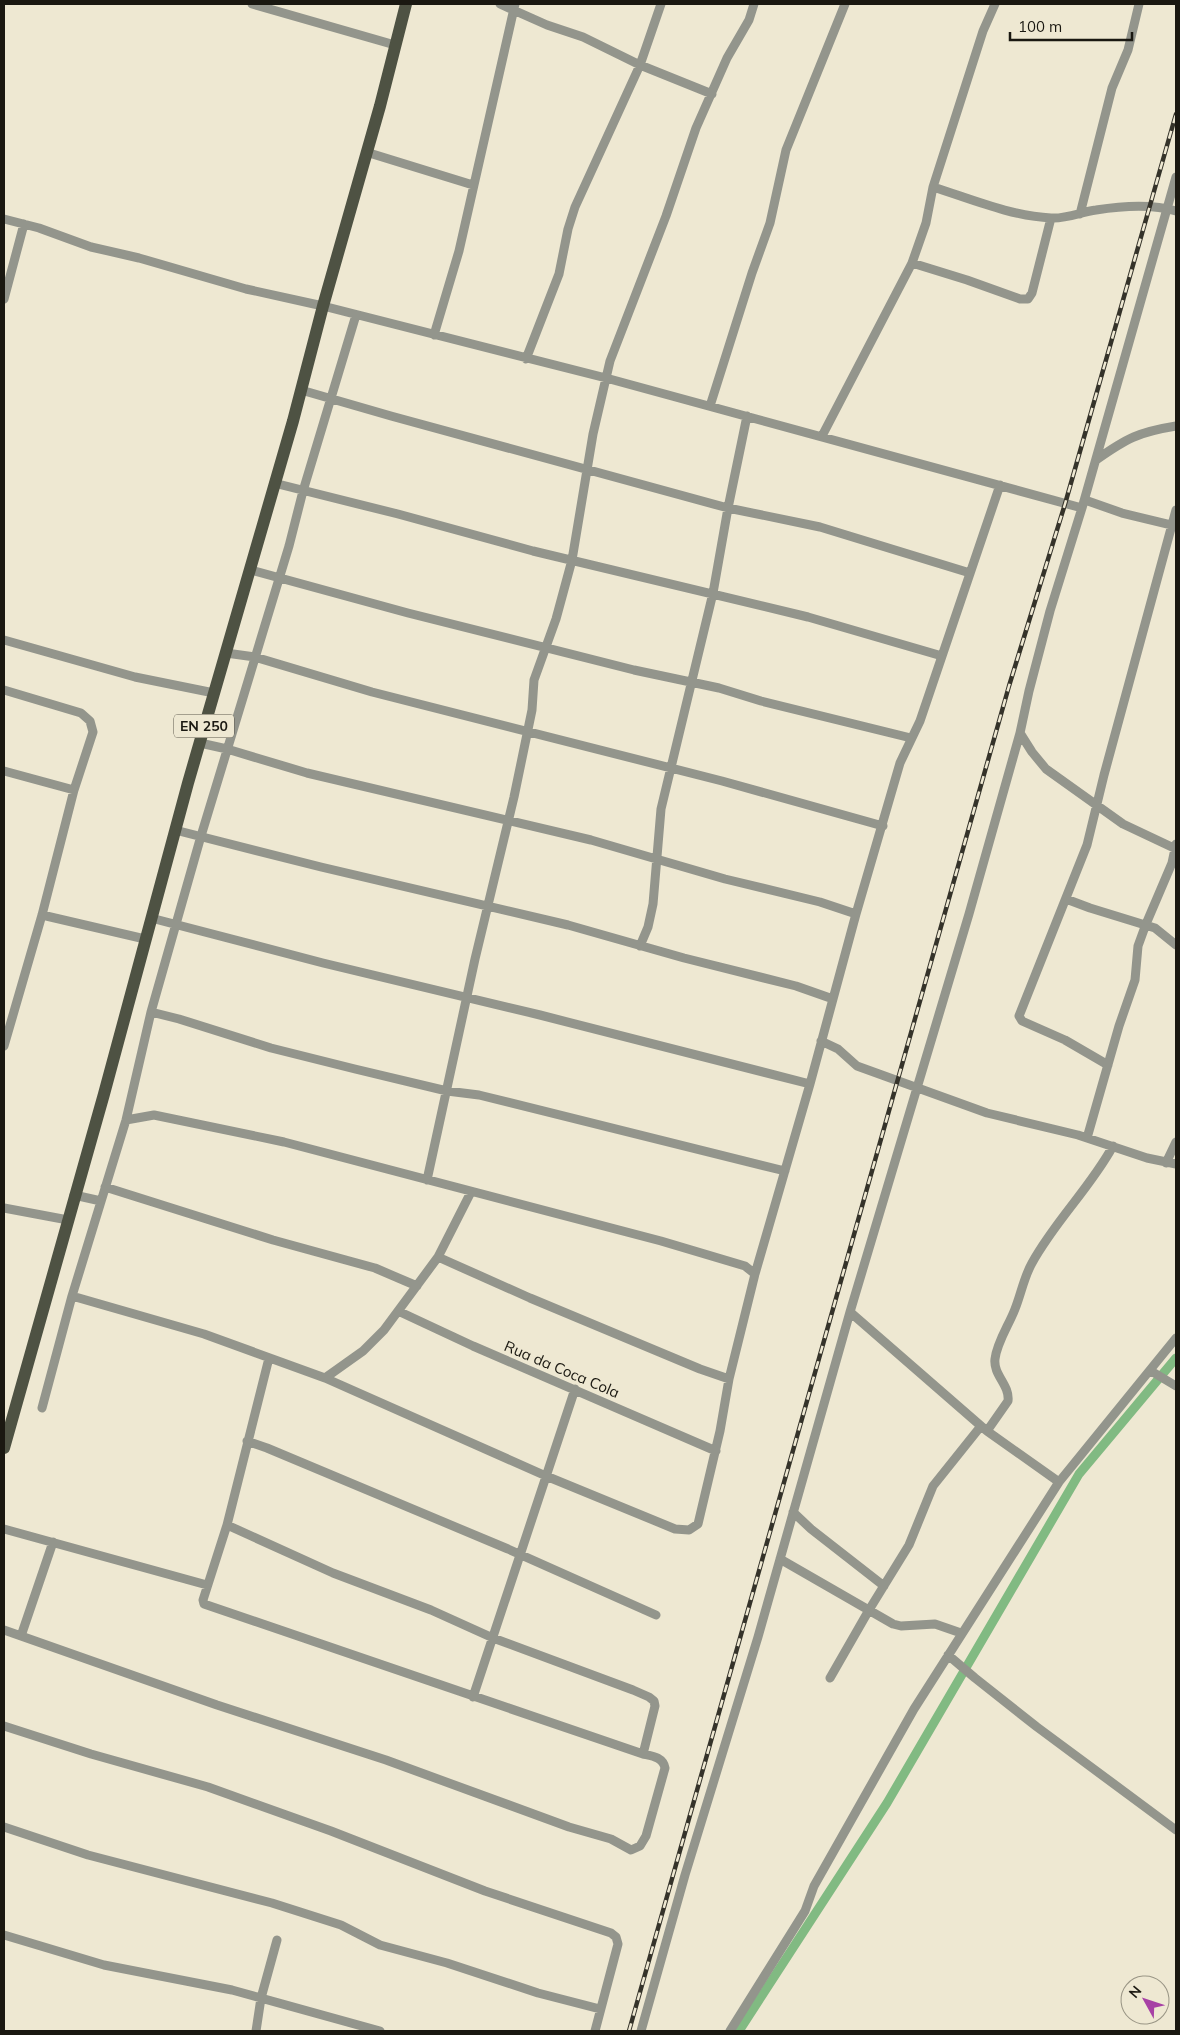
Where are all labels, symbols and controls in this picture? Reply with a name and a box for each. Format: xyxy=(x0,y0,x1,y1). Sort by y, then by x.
scale bar xyxy=(1010,10,1132,42)
text: 100 m xyxy=(1018,17,1062,36)
road number: EN 250 xyxy=(174,714,234,738)
street label: Rua da Coca Cola xyxy=(502,1336,622,1402)
north arrow xyxy=(1120,1975,1170,2025)
text: N xyxy=(1125,1982,1145,2001)

